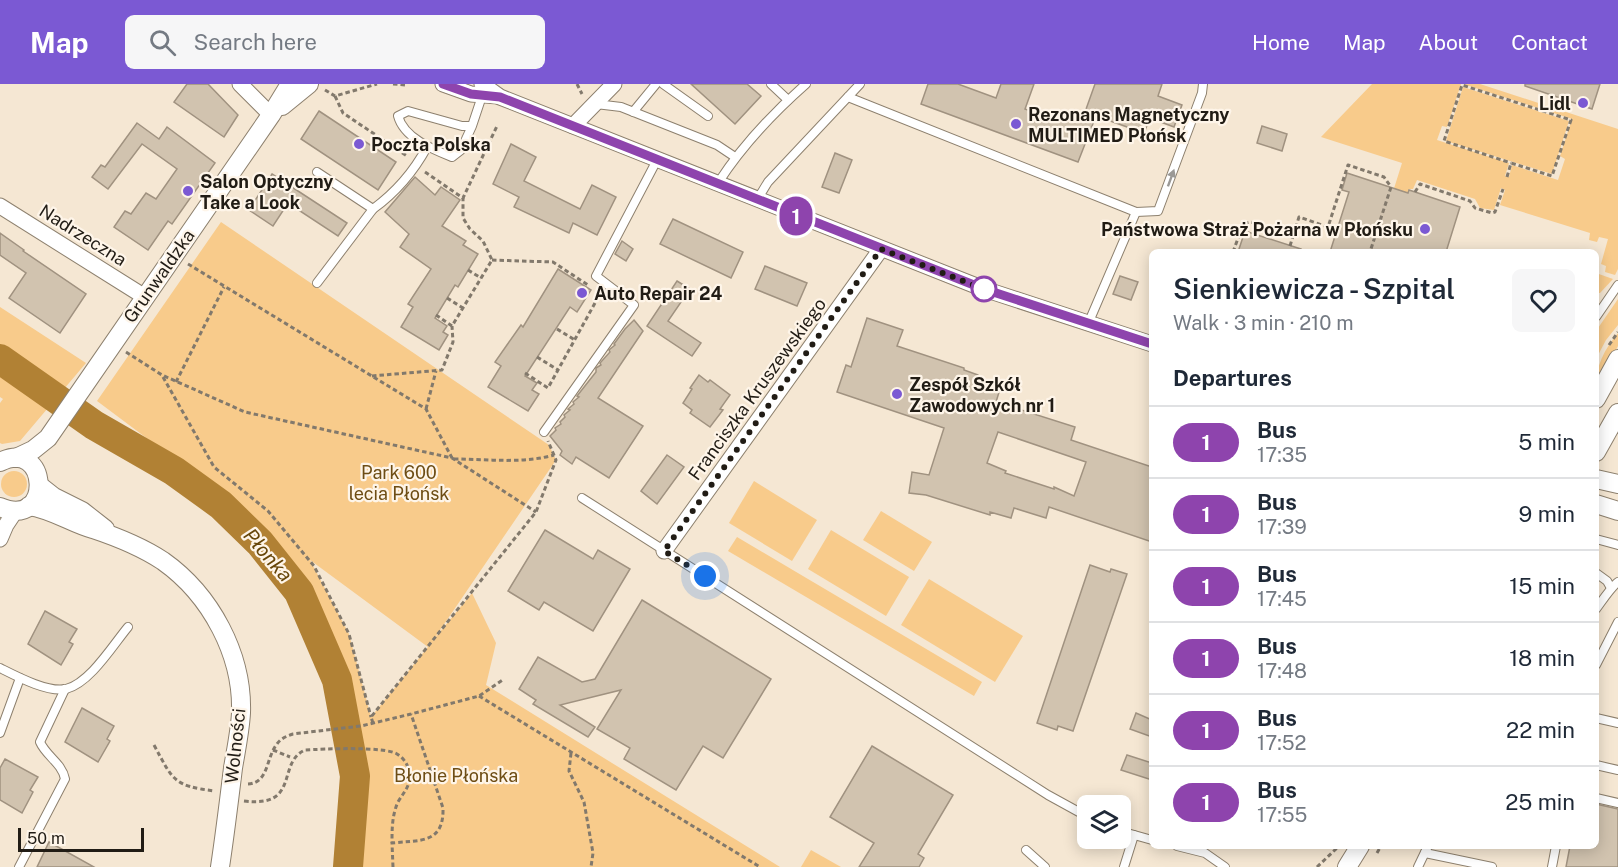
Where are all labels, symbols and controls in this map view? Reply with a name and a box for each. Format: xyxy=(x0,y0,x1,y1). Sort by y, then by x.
search box xyxy=(125,15,545,69)
text: Map xyxy=(30,26,89,59)
icon: search xyxy=(146,26,179,59)
text: Search here xyxy=(194,29,317,55)
text: Home xyxy=(1252,30,1310,55)
text: Map xyxy=(1343,30,1386,55)
text: About xyxy=(1419,30,1478,55)
text: Contact xyxy=(1511,30,1588,55)
place label: Lidl xyxy=(1539,93,1571,114)
marker: Lidl xyxy=(1576,96,1590,110)
place label: Rezonans Magnetyczny MULTIMED Płońsk xyxy=(1028,104,1229,146)
marker: Rezonans Magnetyczny MULTIMED Płońsk xyxy=(1009,117,1023,131)
place label: Poczta Polska xyxy=(371,134,491,155)
marker: Poczta Polska xyxy=(352,137,366,151)
one-way arrow xyxy=(1166,168,1176,186)
place label: Salon Optyczny Take a Look xyxy=(200,171,333,213)
marker: Salon Optyczny Take a Look xyxy=(181,184,195,198)
line badge: 1 xyxy=(776,196,816,236)
street label: Nadrzeczna xyxy=(36,200,130,270)
text: 1 xyxy=(792,204,801,229)
place label: Państwowa Straż Pożarna w Płońsku xyxy=(1101,219,1413,240)
marker: Państwowa Straż Pożarna w Płońsku xyxy=(1418,222,1432,236)
street label: Grunwaldzka xyxy=(119,225,199,327)
button: heart xyxy=(1512,269,1575,332)
text: Sienkiewicza - Szpital xyxy=(1173,272,1455,305)
unlabelled marker xyxy=(971,276,997,302)
place label: Auto Repair 24 xyxy=(594,283,723,304)
marker: Auto Repair 24 xyxy=(575,286,589,300)
street label: Franciszka Kruszewskiego xyxy=(684,294,830,484)
text: Walk · 3 min · 210 m xyxy=(1173,311,1354,335)
text: Departures xyxy=(1173,365,1292,391)
place label: Zespół Szkół Zawodowych nr 1 xyxy=(909,374,1055,416)
marker: Zespół Szkół Zawodowych nr 1 xyxy=(890,387,904,401)
text: Bus xyxy=(1257,417,1297,443)
text: 5 min xyxy=(1518,429,1575,455)
text: 1 xyxy=(1202,430,1211,455)
text: 17:35 xyxy=(1257,443,1307,467)
park label: Park 600 lecia Płońsk xyxy=(349,462,449,504)
text: Bus xyxy=(1257,489,1297,515)
text: 9 min xyxy=(1519,501,1575,527)
text: 1 xyxy=(1202,502,1211,527)
text: 17:39 xyxy=(1257,515,1307,539)
water label: Płonka xyxy=(238,524,298,586)
your location xyxy=(690,561,720,591)
text: Bus xyxy=(1257,561,1297,587)
text: 15 min xyxy=(1509,573,1575,599)
text: 1 xyxy=(1202,574,1211,599)
text: 17:45 xyxy=(1257,587,1307,611)
text: Bus xyxy=(1257,633,1297,659)
text: 18 min xyxy=(1509,645,1575,671)
text: 1 xyxy=(1202,646,1211,671)
text: 17:48 xyxy=(1257,659,1307,683)
text: Bus xyxy=(1257,705,1297,731)
street label: Wolności xyxy=(221,707,249,785)
text: 22 min xyxy=(1506,717,1575,743)
text: 1 xyxy=(1202,718,1211,743)
text: 17:52 xyxy=(1257,731,1306,755)
park label: Błonie Płońska xyxy=(394,765,518,786)
text: Bus xyxy=(1257,777,1297,803)
text: 25 min xyxy=(1505,789,1575,815)
text: 1 xyxy=(1202,790,1211,815)
map controls xyxy=(1077,795,1131,849)
button: layers xyxy=(1077,795,1131,849)
text: 17:55 xyxy=(1257,803,1307,827)
scale bar xyxy=(18,825,144,852)
text: 50 m xyxy=(27,829,65,848)

